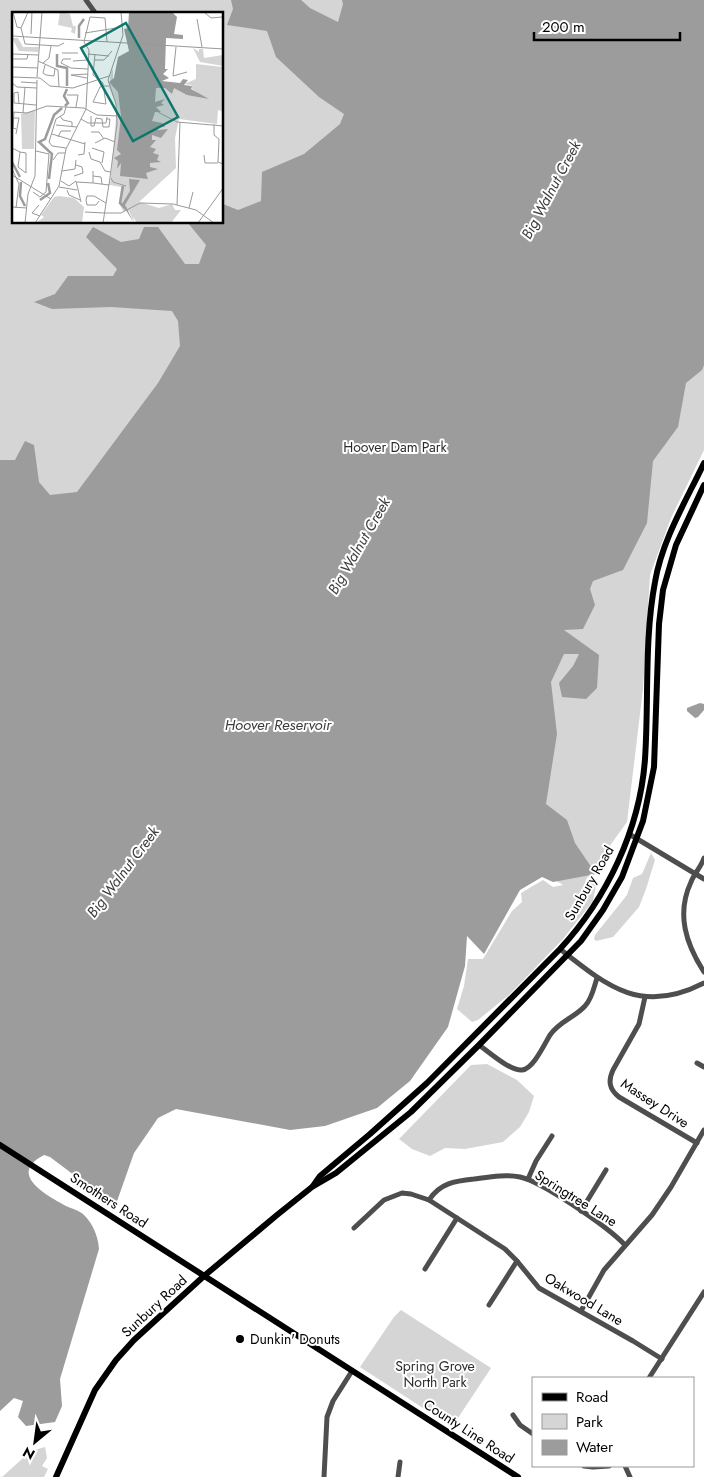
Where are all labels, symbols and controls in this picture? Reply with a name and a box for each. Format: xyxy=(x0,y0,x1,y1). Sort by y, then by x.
scale bar xyxy=(534,10,680,42)
inset map xyxy=(12,12,224,224)
text: 200 m xyxy=(542,16,585,38)
water label: Big Walnut Creek xyxy=(516,136,587,243)
park label: Hoover Dam Park xyxy=(343,437,448,457)
water label: Big Walnut Creek xyxy=(322,493,396,599)
water label: Hoover Reservoir xyxy=(225,714,332,736)
water label: Big Walnut Creek xyxy=(82,822,165,922)
street label: Sunbury Road xyxy=(559,842,619,924)
street label: Massey Drive xyxy=(617,1073,693,1133)
street label: Springtree Lane xyxy=(531,1165,621,1231)
street label: Smothers Road xyxy=(66,1167,152,1233)
street label: Oakwood Lane xyxy=(541,1268,627,1330)
street label: Sunbury Road xyxy=(117,1270,191,1342)
place label: Dunkin' Donuts xyxy=(250,1329,340,1349)
marker: Dunkin' Donuts xyxy=(234,1333,246,1345)
park label: Spring Grove North Park xyxy=(395,1356,475,1392)
legend xyxy=(532,1377,694,1467)
text: Road xyxy=(576,1386,608,1408)
street label: County Line Road xyxy=(420,1394,518,1468)
text: Park xyxy=(576,1411,603,1433)
north arrow xyxy=(10,1417,60,1467)
text: Water xyxy=(576,1436,614,1458)
text: N xyxy=(19,1442,38,1465)

